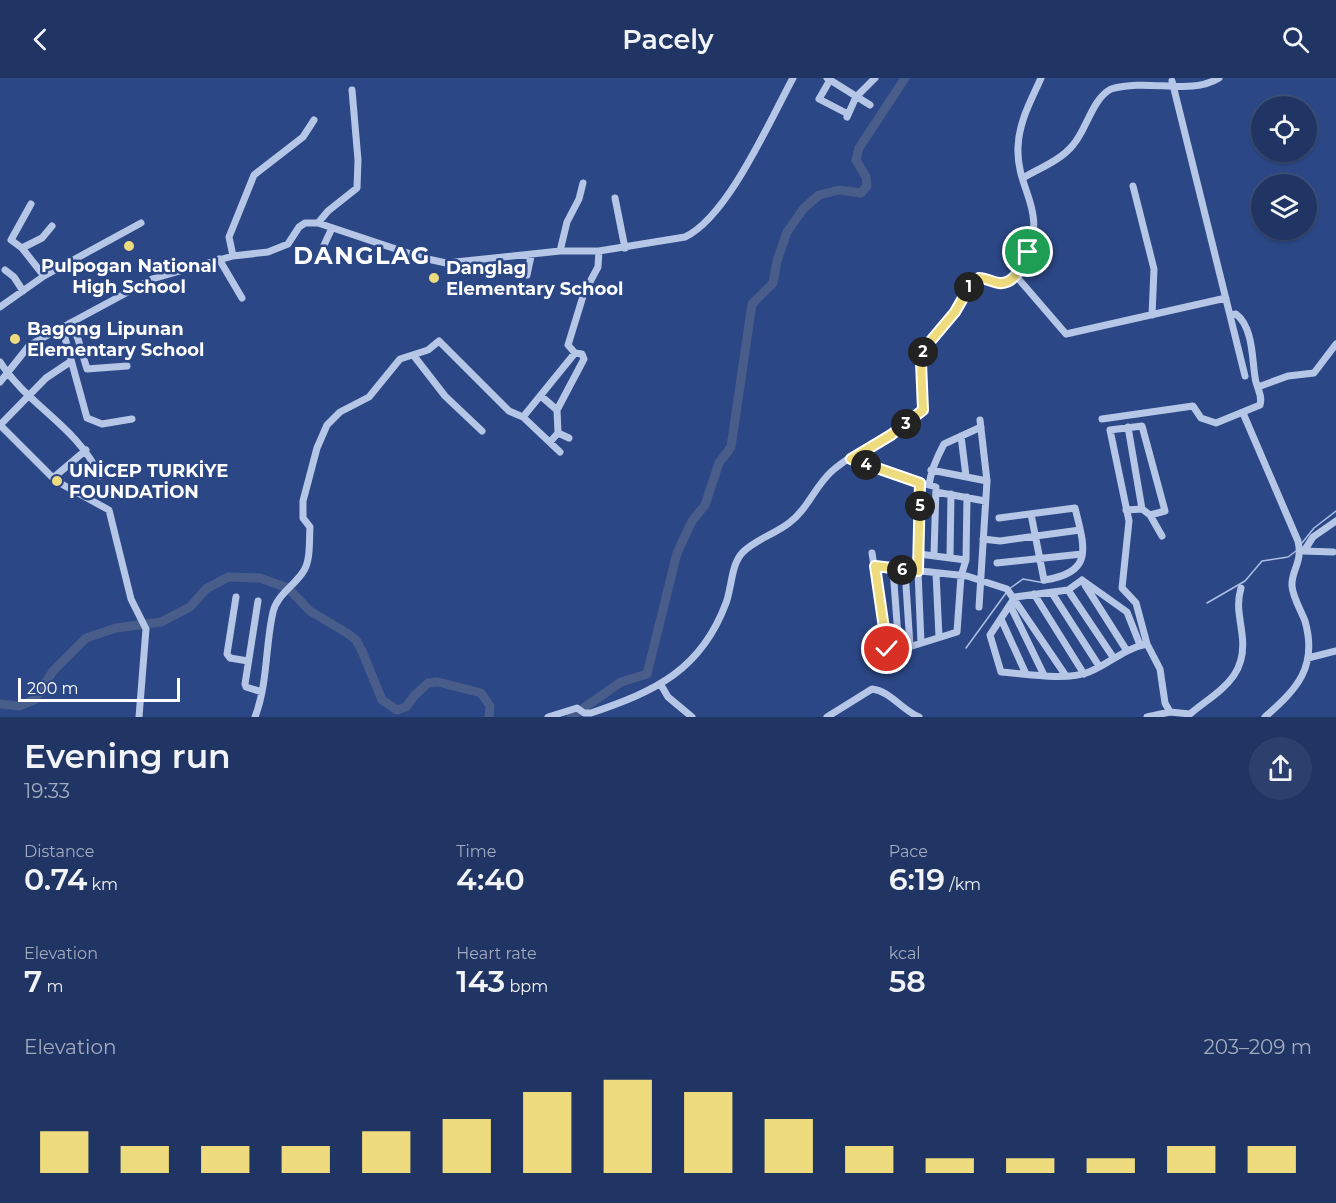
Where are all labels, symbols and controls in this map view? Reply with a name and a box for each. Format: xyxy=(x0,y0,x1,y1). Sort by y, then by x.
icon: back xyxy=(24,23,57,56)
text: Pacely xyxy=(622,23,714,56)
icon: search xyxy=(1279,23,1312,56)
map controls xyxy=(1251,96,1317,240)
button: locate xyxy=(1251,96,1317,162)
button: layers xyxy=(1251,174,1317,240)
pin xyxy=(1002,226,1053,277)
icon: arrive xyxy=(1011,235,1044,268)
marker: Pulpogan National High School xyxy=(122,239,136,253)
district label: DANGLAG xyxy=(293,241,431,270)
place label: Pulpogan National High School xyxy=(41,255,217,298)
place label: Danglag Elementary School xyxy=(446,257,623,300)
marker: Danglag Elementary School xyxy=(427,271,441,285)
pin: 1 xyxy=(954,272,984,302)
text: 1 xyxy=(966,277,972,296)
place label: Bagong Lipunan Elementary School xyxy=(27,318,204,361)
marker: Bagong Lipunan Elementary School xyxy=(8,332,22,346)
pin: 2 xyxy=(908,337,938,367)
text: 2 xyxy=(918,342,928,361)
pin: 3 xyxy=(891,409,921,439)
text: 3 xyxy=(901,414,911,433)
pin: 4 xyxy=(851,450,881,480)
text: 4 xyxy=(860,455,872,474)
place label: UNİCEP TURKİYE FOUNDATİON xyxy=(69,460,228,503)
marker: UNİCEP TURKİYE FOUNDATİON xyxy=(50,474,64,488)
pin: 5 xyxy=(905,491,935,521)
text: 5 xyxy=(915,496,925,515)
pin: 6 xyxy=(887,555,917,585)
text: 6 xyxy=(897,560,907,579)
pin xyxy=(861,623,912,674)
icon: check xyxy=(870,632,903,665)
scale bar xyxy=(18,675,180,702)
text: 200 m xyxy=(27,679,78,698)
text: Evening run xyxy=(24,736,231,776)
button: share xyxy=(1249,737,1312,800)
text: 19:33 xyxy=(24,779,70,803)
text: Distance xyxy=(24,842,94,861)
text: Time xyxy=(456,842,496,861)
text: Pace xyxy=(889,842,928,861)
text: 0.74 xyxy=(24,861,87,898)
text: 4:40 xyxy=(456,861,525,898)
text: 6:19 xyxy=(889,861,945,898)
text: km xyxy=(87,875,118,894)
text: /km xyxy=(945,875,981,894)
text: Elevation xyxy=(24,944,98,963)
text: Heart rate xyxy=(456,944,537,963)
text: kcal xyxy=(889,944,921,963)
text: 7 xyxy=(24,963,42,1000)
text: 143 xyxy=(456,963,505,1000)
text: 58 xyxy=(889,963,926,1000)
text: m xyxy=(42,977,63,996)
text: bpm xyxy=(505,977,548,996)
text: Elevation xyxy=(24,1035,116,1059)
text: 203–209 m xyxy=(1203,1035,1312,1059)

